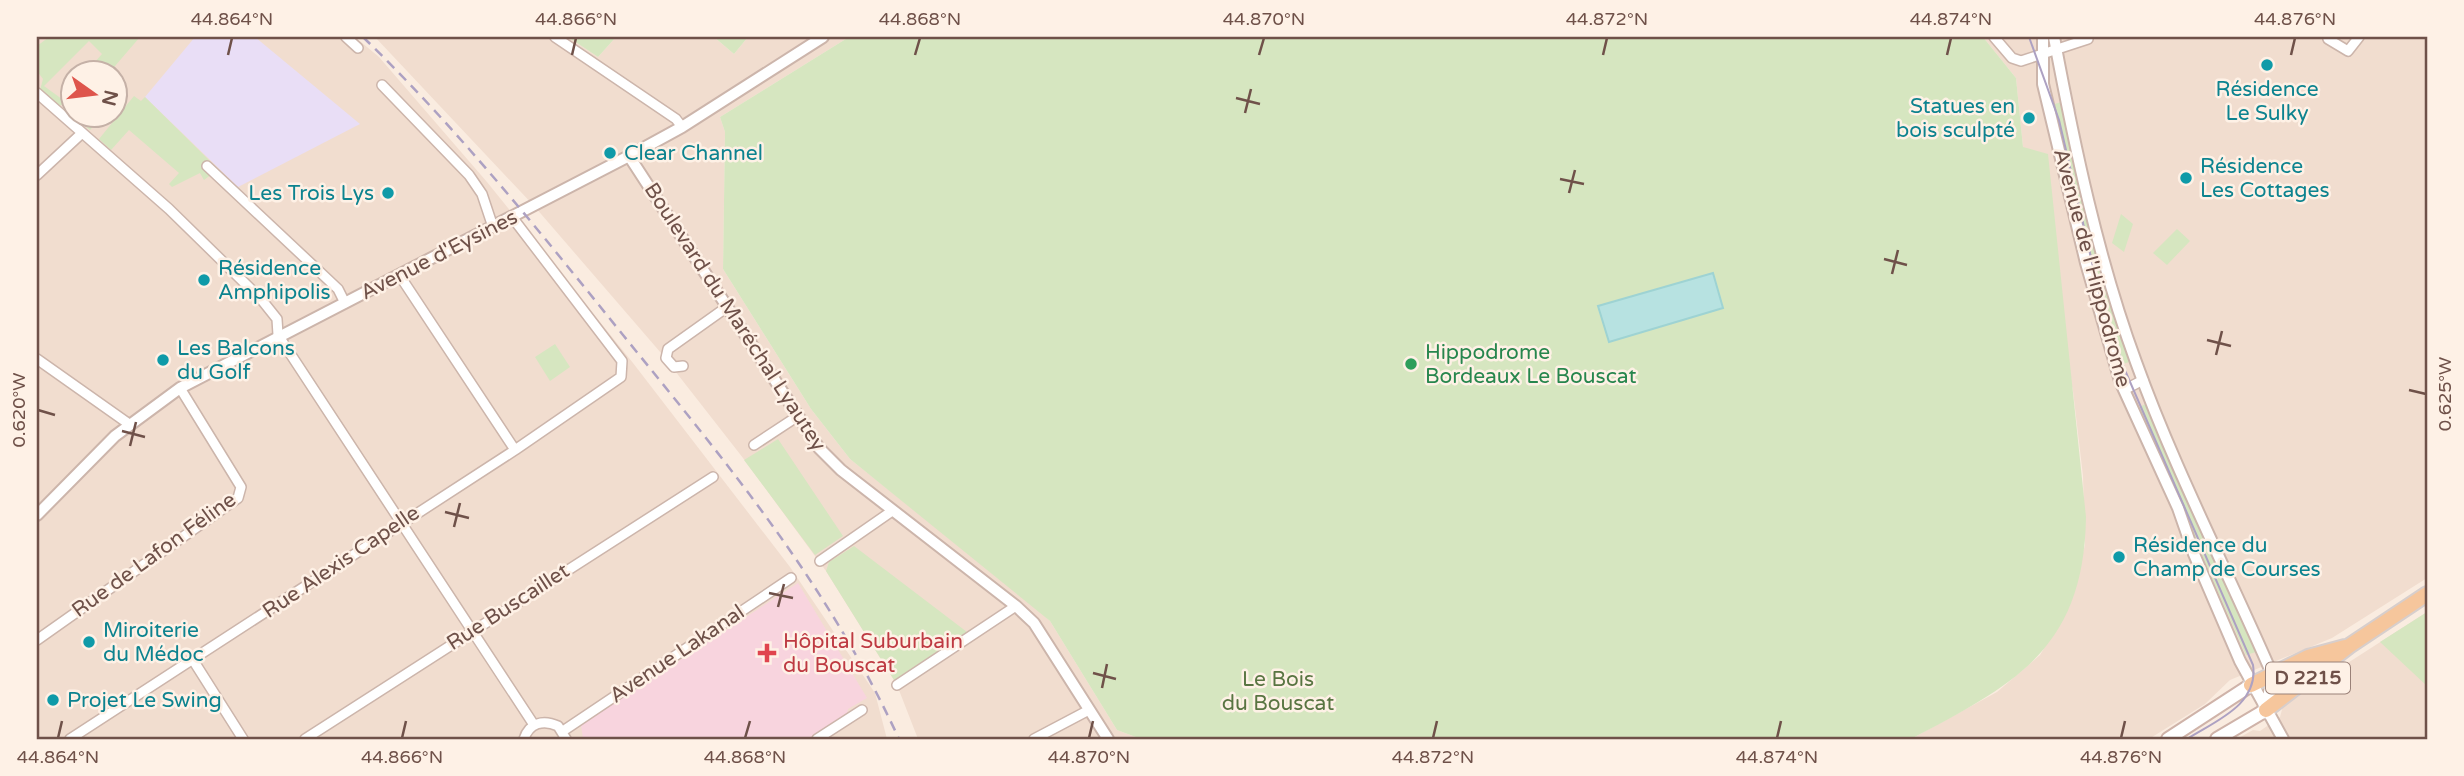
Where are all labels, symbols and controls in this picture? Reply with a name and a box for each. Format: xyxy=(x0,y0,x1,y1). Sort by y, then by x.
text: 44.864°N xyxy=(191,8,273,30)
text: 44.866°N xyxy=(535,8,617,30)
text: 44.868°N xyxy=(879,8,961,30)
text: 44.870°N xyxy=(1223,8,1305,30)
text: 44.872°N xyxy=(1566,8,1648,30)
text: 44.874°N xyxy=(1910,8,1992,30)
text: 44.876°N xyxy=(2254,8,2336,30)
marker: Résidence Le Sulky xyxy=(2259,57,2275,73)
north arrow xyxy=(60,60,130,130)
place label: Résidence Le Sulky xyxy=(2215,77,2319,126)
text: N xyxy=(97,88,122,108)
place label: Statues en bois sculpté xyxy=(1896,94,2015,143)
marker: Statues en bois sculpté xyxy=(2021,110,2037,126)
place label: Clear Channel xyxy=(624,141,763,166)
marker: Clear Channel xyxy=(602,145,618,161)
street label: Avenue de l'Hippodrome xyxy=(2048,146,2136,390)
place label: Résidence Les Cottages xyxy=(2200,154,2330,203)
marker: Résidence Les Cottages xyxy=(2178,170,2194,186)
street label: Boulevard du Maréchal Lyautey xyxy=(639,178,831,456)
place label: Les Trois Lys xyxy=(248,181,374,206)
marker: Les Trois Lys xyxy=(380,185,396,201)
street label: Avenue d'Eysines xyxy=(356,205,522,305)
place label: Résidence Amphipolis xyxy=(218,256,331,305)
marker: Résidence Amphipolis xyxy=(196,272,212,288)
place label: Les Balcons du Golf xyxy=(177,336,295,385)
place label: Hippodrome Bordeaux Le Bouscat xyxy=(1425,340,1636,389)
marker: Les Balcons du Golf xyxy=(155,352,171,368)
marker: Hippodrome Bordeaux Le Bouscat xyxy=(1403,356,1419,372)
text: 0.625°W xyxy=(2434,357,2456,431)
text: 0.620°W xyxy=(8,373,30,447)
street label: Rue de Lafon Féline xyxy=(67,487,241,623)
street label: Rue Alexis Capelle xyxy=(258,500,424,624)
place label: Résidence du Champ de Courses xyxy=(2133,533,2321,582)
marker: Résidence du Champ de Courses xyxy=(2111,549,2127,565)
street label: Rue Buscaillet xyxy=(442,558,574,656)
street label: Avenue Lakanal xyxy=(605,600,749,708)
place label: Miroiterie du Médoc xyxy=(103,618,204,667)
place label: Hôpital Suburbain du Bouscat xyxy=(783,629,963,678)
marker: Miroiterie du Médoc xyxy=(81,634,97,650)
marker: Hôpital Suburbain du Bouscat xyxy=(757,643,777,663)
road number: D 2215 xyxy=(2266,663,2350,694)
park label: Le Bois du Bouscat xyxy=(1222,667,1334,716)
place label: Projet Le Swing xyxy=(67,688,222,713)
marker: Projet Le Swing xyxy=(45,692,61,708)
text: 44.864°N xyxy=(17,746,99,768)
text: 44.866°N xyxy=(361,746,443,768)
text: 44.868°N xyxy=(704,746,786,768)
text: 44.870°N xyxy=(1048,746,1130,768)
text: 44.872°N xyxy=(1392,746,1474,768)
text: 44.874°N xyxy=(1736,746,1818,768)
text: 44.876°N xyxy=(2080,746,2162,768)

